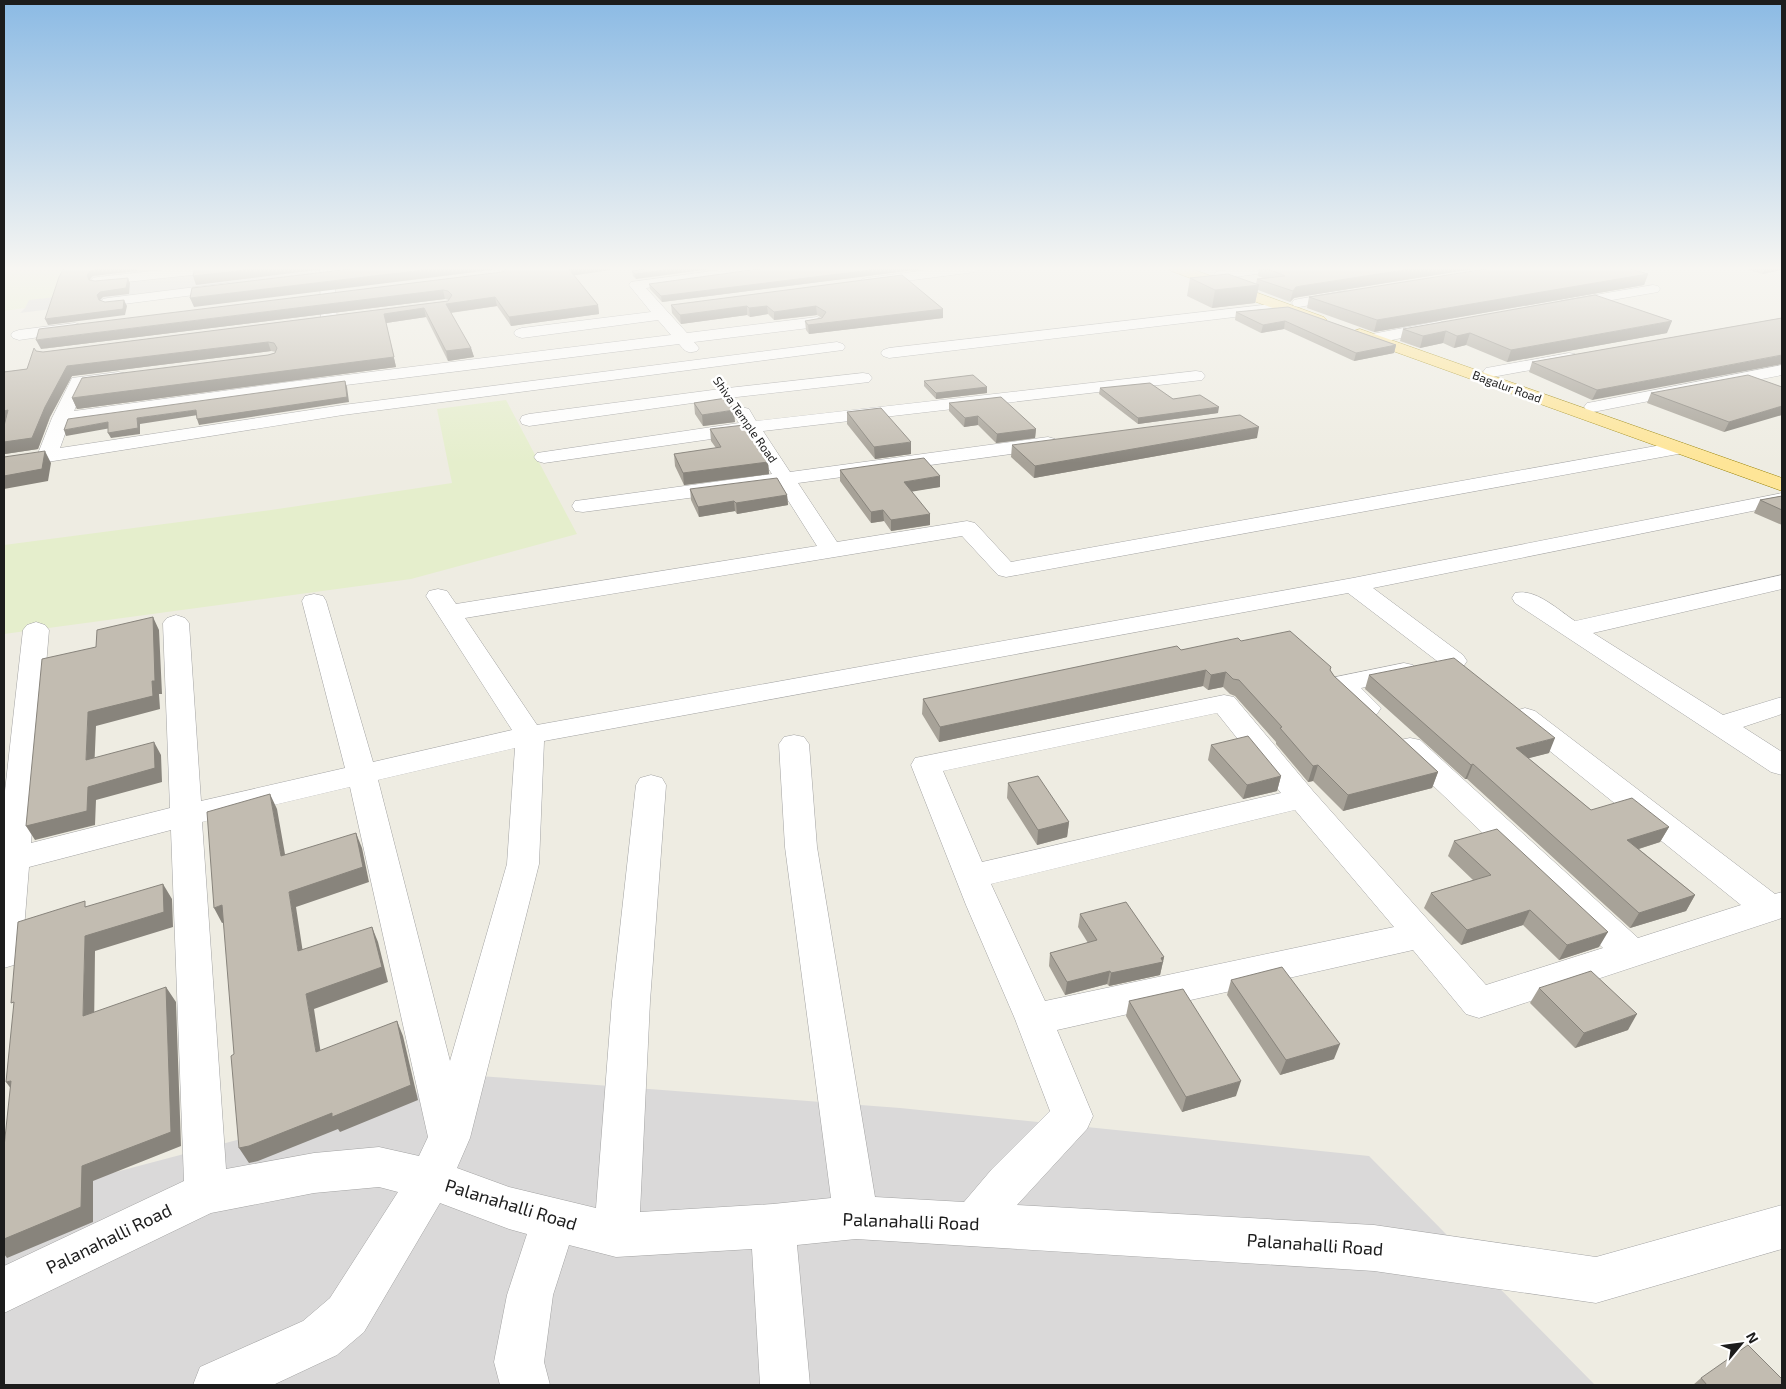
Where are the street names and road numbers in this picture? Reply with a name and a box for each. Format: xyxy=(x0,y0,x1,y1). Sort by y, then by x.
street label: Bagalur Road xyxy=(1471,367,1544,405)
street label: Shiva Temple Road xyxy=(711,374,781,465)
street label: Palanahalli Road xyxy=(443,1174,580,1235)
street label: Palanahalli Road xyxy=(42,1198,175,1278)
street label: Palanahalli Road xyxy=(842,1208,980,1234)
street label: Palanahalli Road xyxy=(1246,1228,1384,1260)

